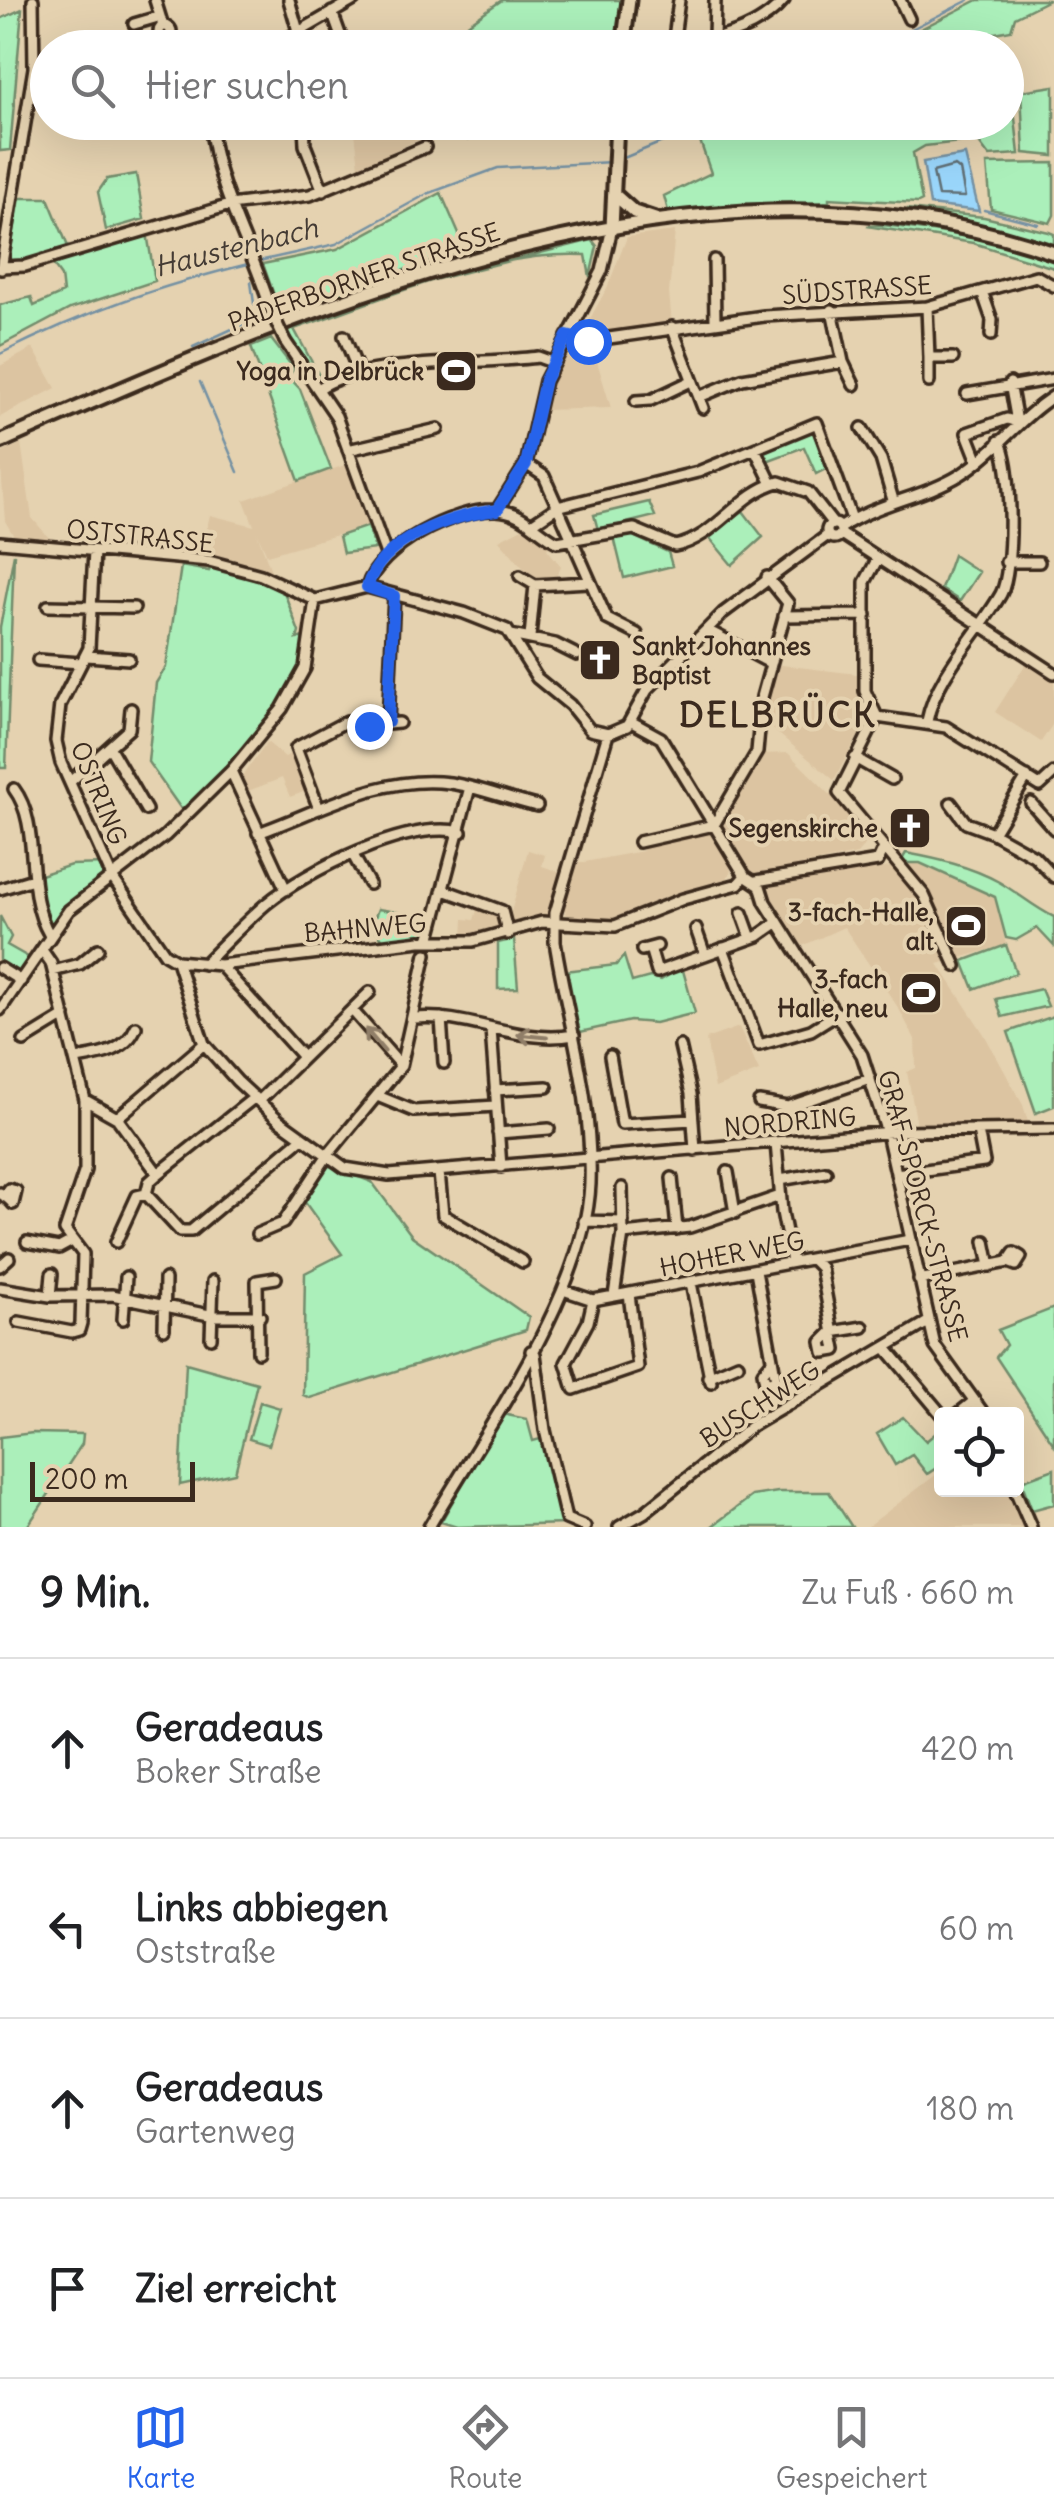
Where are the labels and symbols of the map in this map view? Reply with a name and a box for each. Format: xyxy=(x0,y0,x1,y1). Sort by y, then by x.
water label: Haustenbach xyxy=(151,209,322,285)
street label: PADERBORNER STRASSE xyxy=(224,215,504,339)
street label: SÜDSTRASSE xyxy=(781,269,933,311)
route start xyxy=(566,319,612,365)
sports icon: Yoga in Delbrück xyxy=(433,348,479,394)
place label: Yoga in Delbrück xyxy=(236,355,424,387)
street label: OSTSTRASSE xyxy=(65,512,215,560)
place label: Sankt Johannes Baptist xyxy=(632,630,811,691)
church icon: Sankt Johannes Baptist xyxy=(577,637,623,683)
district label: DELBRÜCK xyxy=(679,692,877,736)
route end xyxy=(347,704,393,750)
street label: OSTRING xyxy=(64,737,134,849)
church icon: Segenskirche xyxy=(887,805,933,851)
place label: Segenskirche xyxy=(728,812,878,844)
place label: 3-fach-Halle, alt xyxy=(788,896,935,957)
sports icon: 3-fach-Halle, alt xyxy=(943,903,989,949)
street label: BAHNWEG xyxy=(302,907,428,949)
place label: 3-fach Halle, neu xyxy=(777,963,888,1024)
sports icon: 3-fach Halle, neu xyxy=(898,970,944,1016)
one-way arrow xyxy=(516,1026,549,1045)
one-way arrow xyxy=(364,1027,386,1053)
street label: GRAF-SPORCK-STRASSE xyxy=(871,1067,975,1345)
street label: NORDRING xyxy=(723,1100,857,1144)
street label: HOHER WEG xyxy=(657,1224,807,1284)
street label: BUSCHWEG xyxy=(694,1353,826,1455)
scale bar xyxy=(30,1457,195,1502)

